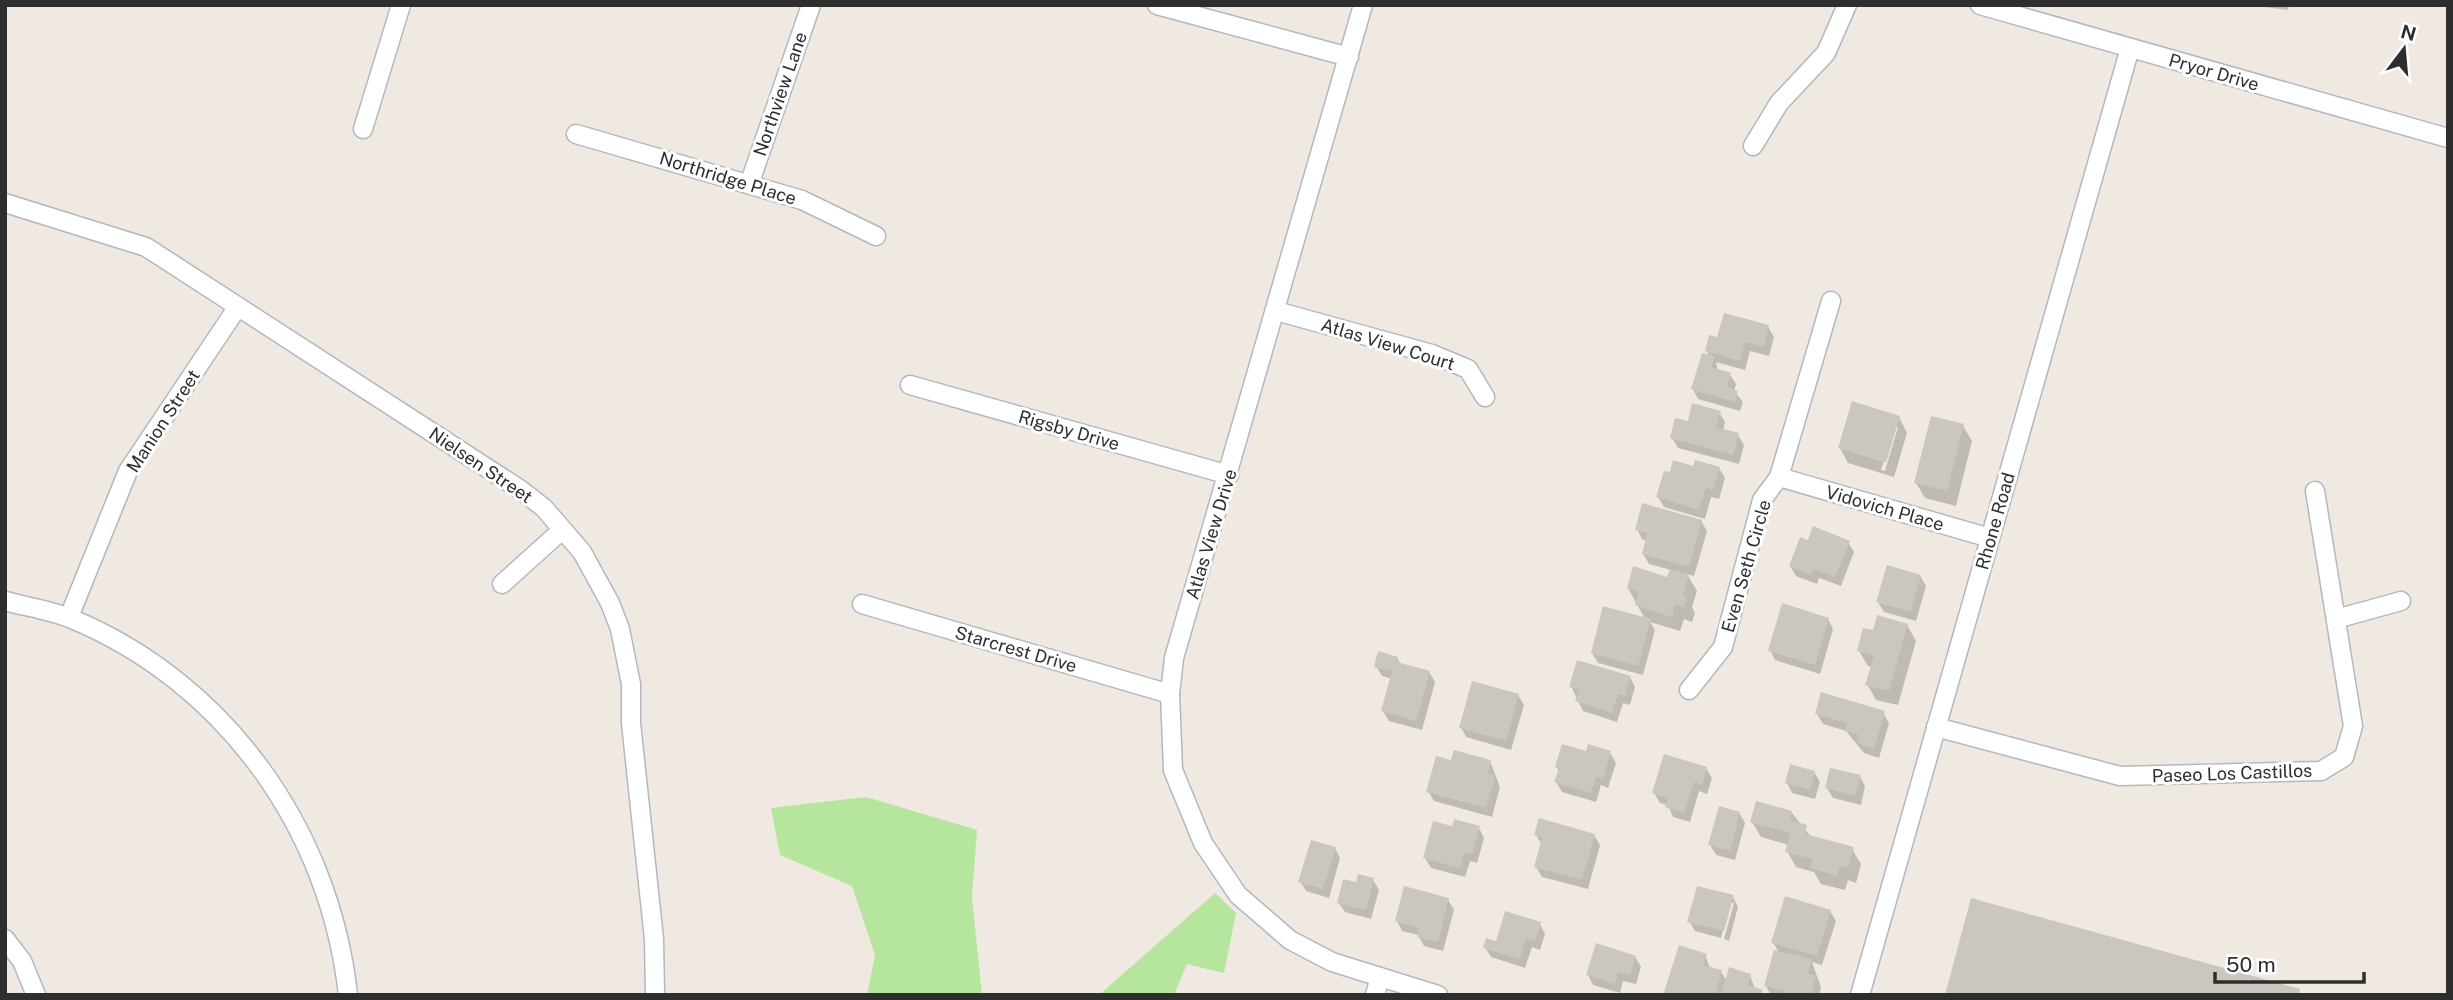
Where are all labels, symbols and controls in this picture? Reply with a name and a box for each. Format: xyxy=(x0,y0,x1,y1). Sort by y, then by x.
north arrow xyxy=(2369,14,2439,84)
text: N xyxy=(2399,20,2419,45)
street label: Northview Lane xyxy=(749,29,811,159)
street label: Pryor Drive xyxy=(2166,49,2262,95)
street label: Northridge Place xyxy=(657,147,799,209)
street label: Atlas View Court xyxy=(1319,314,1457,374)
street label: Manion Street xyxy=(122,366,204,476)
street label: Rigsby Drive xyxy=(1016,406,1122,454)
street label: Nielsen Street xyxy=(425,423,537,507)
street label: Atlas View Drive xyxy=(1181,466,1241,602)
street label: Rhone Road xyxy=(1971,470,2019,572)
street label: Vidovich Place xyxy=(1823,481,1947,535)
street label: Even Seth Circle xyxy=(1717,497,1775,635)
street label: Starcrest Drive xyxy=(953,622,1079,676)
street label: Paseo Los Castillos xyxy=(2151,760,2313,786)
scale bar xyxy=(2215,940,2364,984)
text: 50 m xyxy=(2226,952,2276,977)

